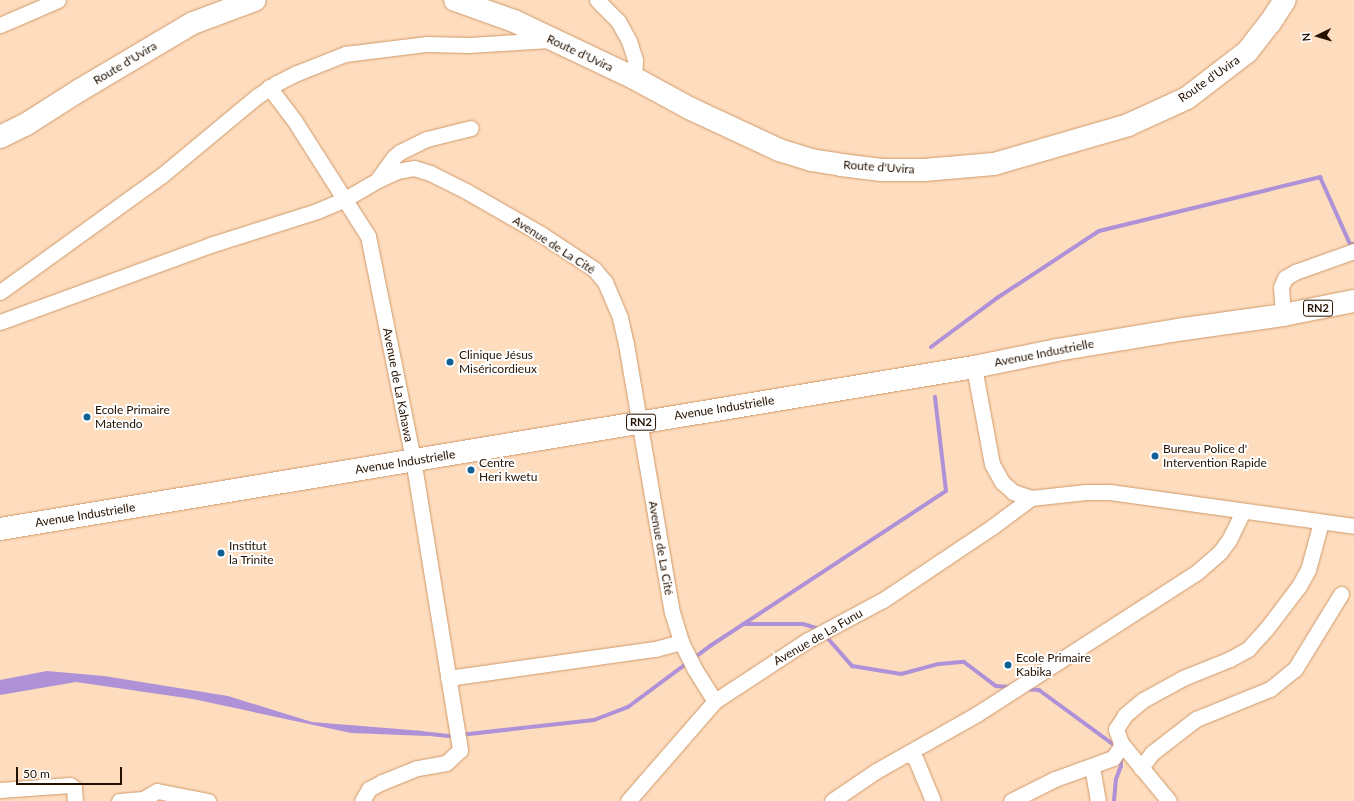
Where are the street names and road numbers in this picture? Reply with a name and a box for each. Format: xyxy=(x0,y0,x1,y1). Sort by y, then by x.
street label: Route d'Uvira xyxy=(545,31,615,75)
street label: Route d'Uvira xyxy=(91,38,159,88)
street label: Route d'Uvira xyxy=(1176,53,1242,105)
street label: Route d'Uvira xyxy=(843,157,915,177)
street label: Avenue de La Cité xyxy=(510,213,598,277)
road number: RN2 xyxy=(1303,299,1333,317)
street label: Avenue de La Kahawa xyxy=(380,327,416,443)
street label: Avenue Industrielle xyxy=(993,336,1095,370)
street label: Avenue Industrielle xyxy=(673,393,775,423)
road number: RN2 xyxy=(626,413,656,431)
street label: Avenue Industrielle xyxy=(354,447,456,477)
street label: Avenue Industrielle xyxy=(34,500,136,530)
street label: Avenue de La Cité xyxy=(646,500,676,596)
street label: Avenue de La Funu xyxy=(771,606,865,668)

